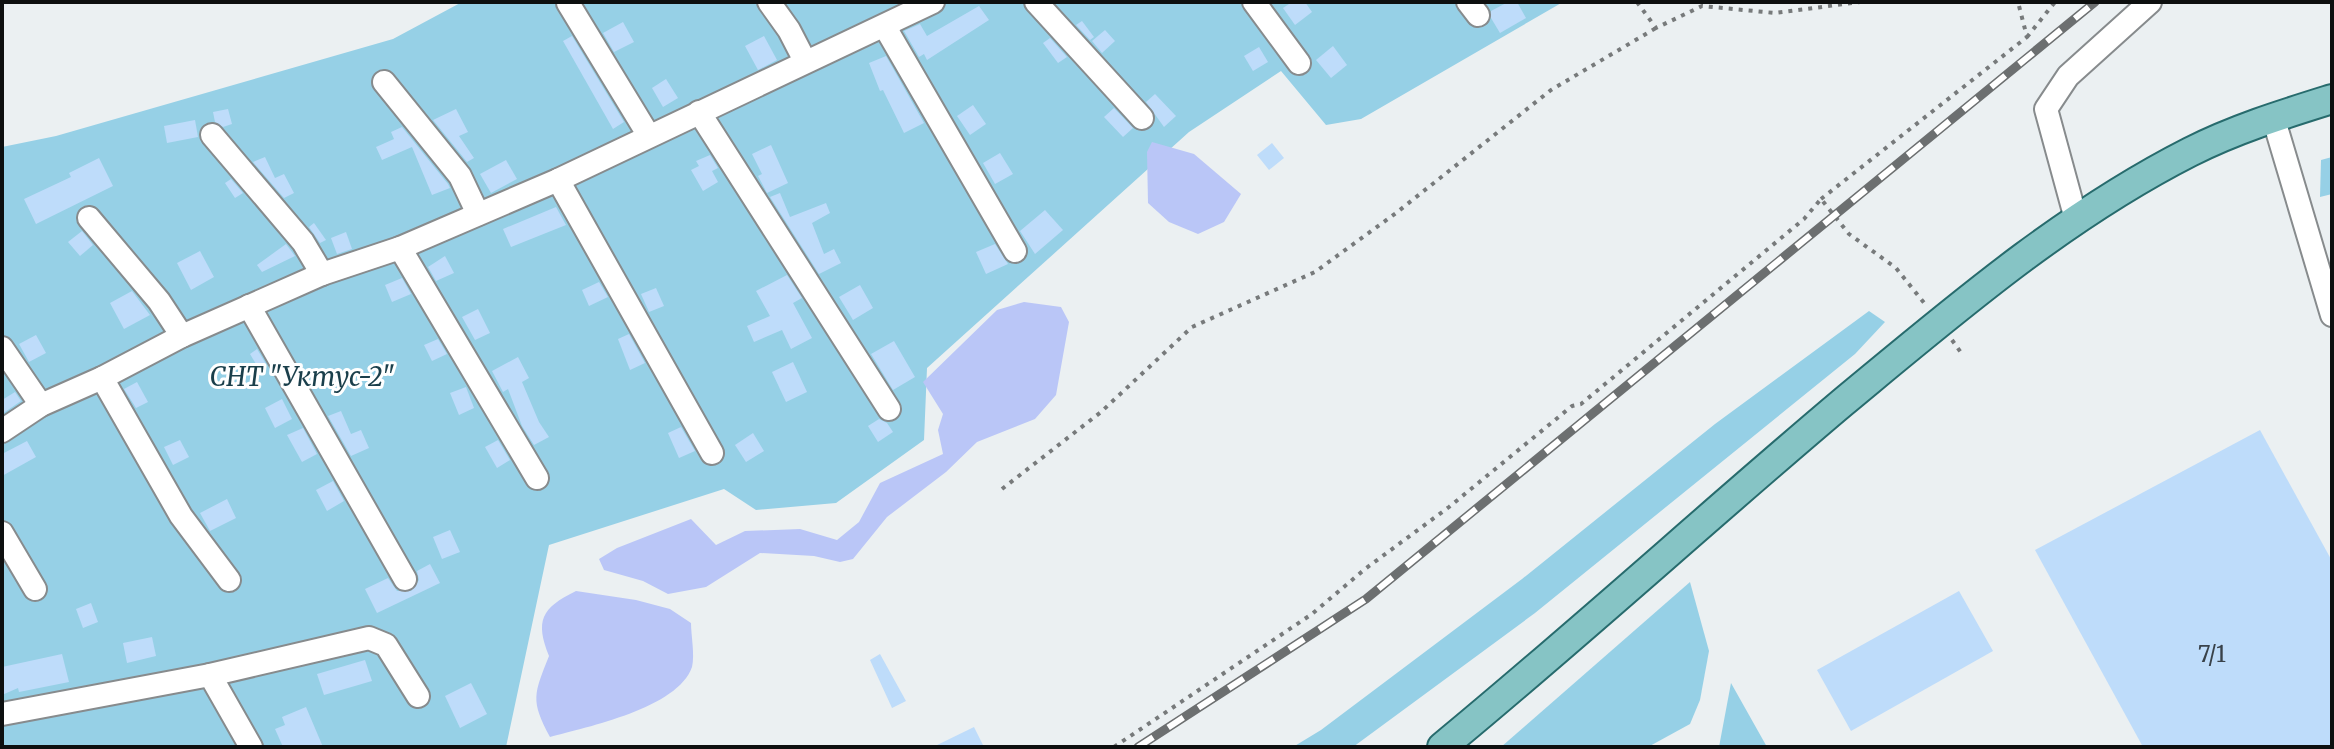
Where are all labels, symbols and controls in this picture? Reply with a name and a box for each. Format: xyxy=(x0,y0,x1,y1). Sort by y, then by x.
park label: СНТ "Уктус-2" xyxy=(209,360,395,393)
house number: 7/1 xyxy=(2198,640,2226,668)

